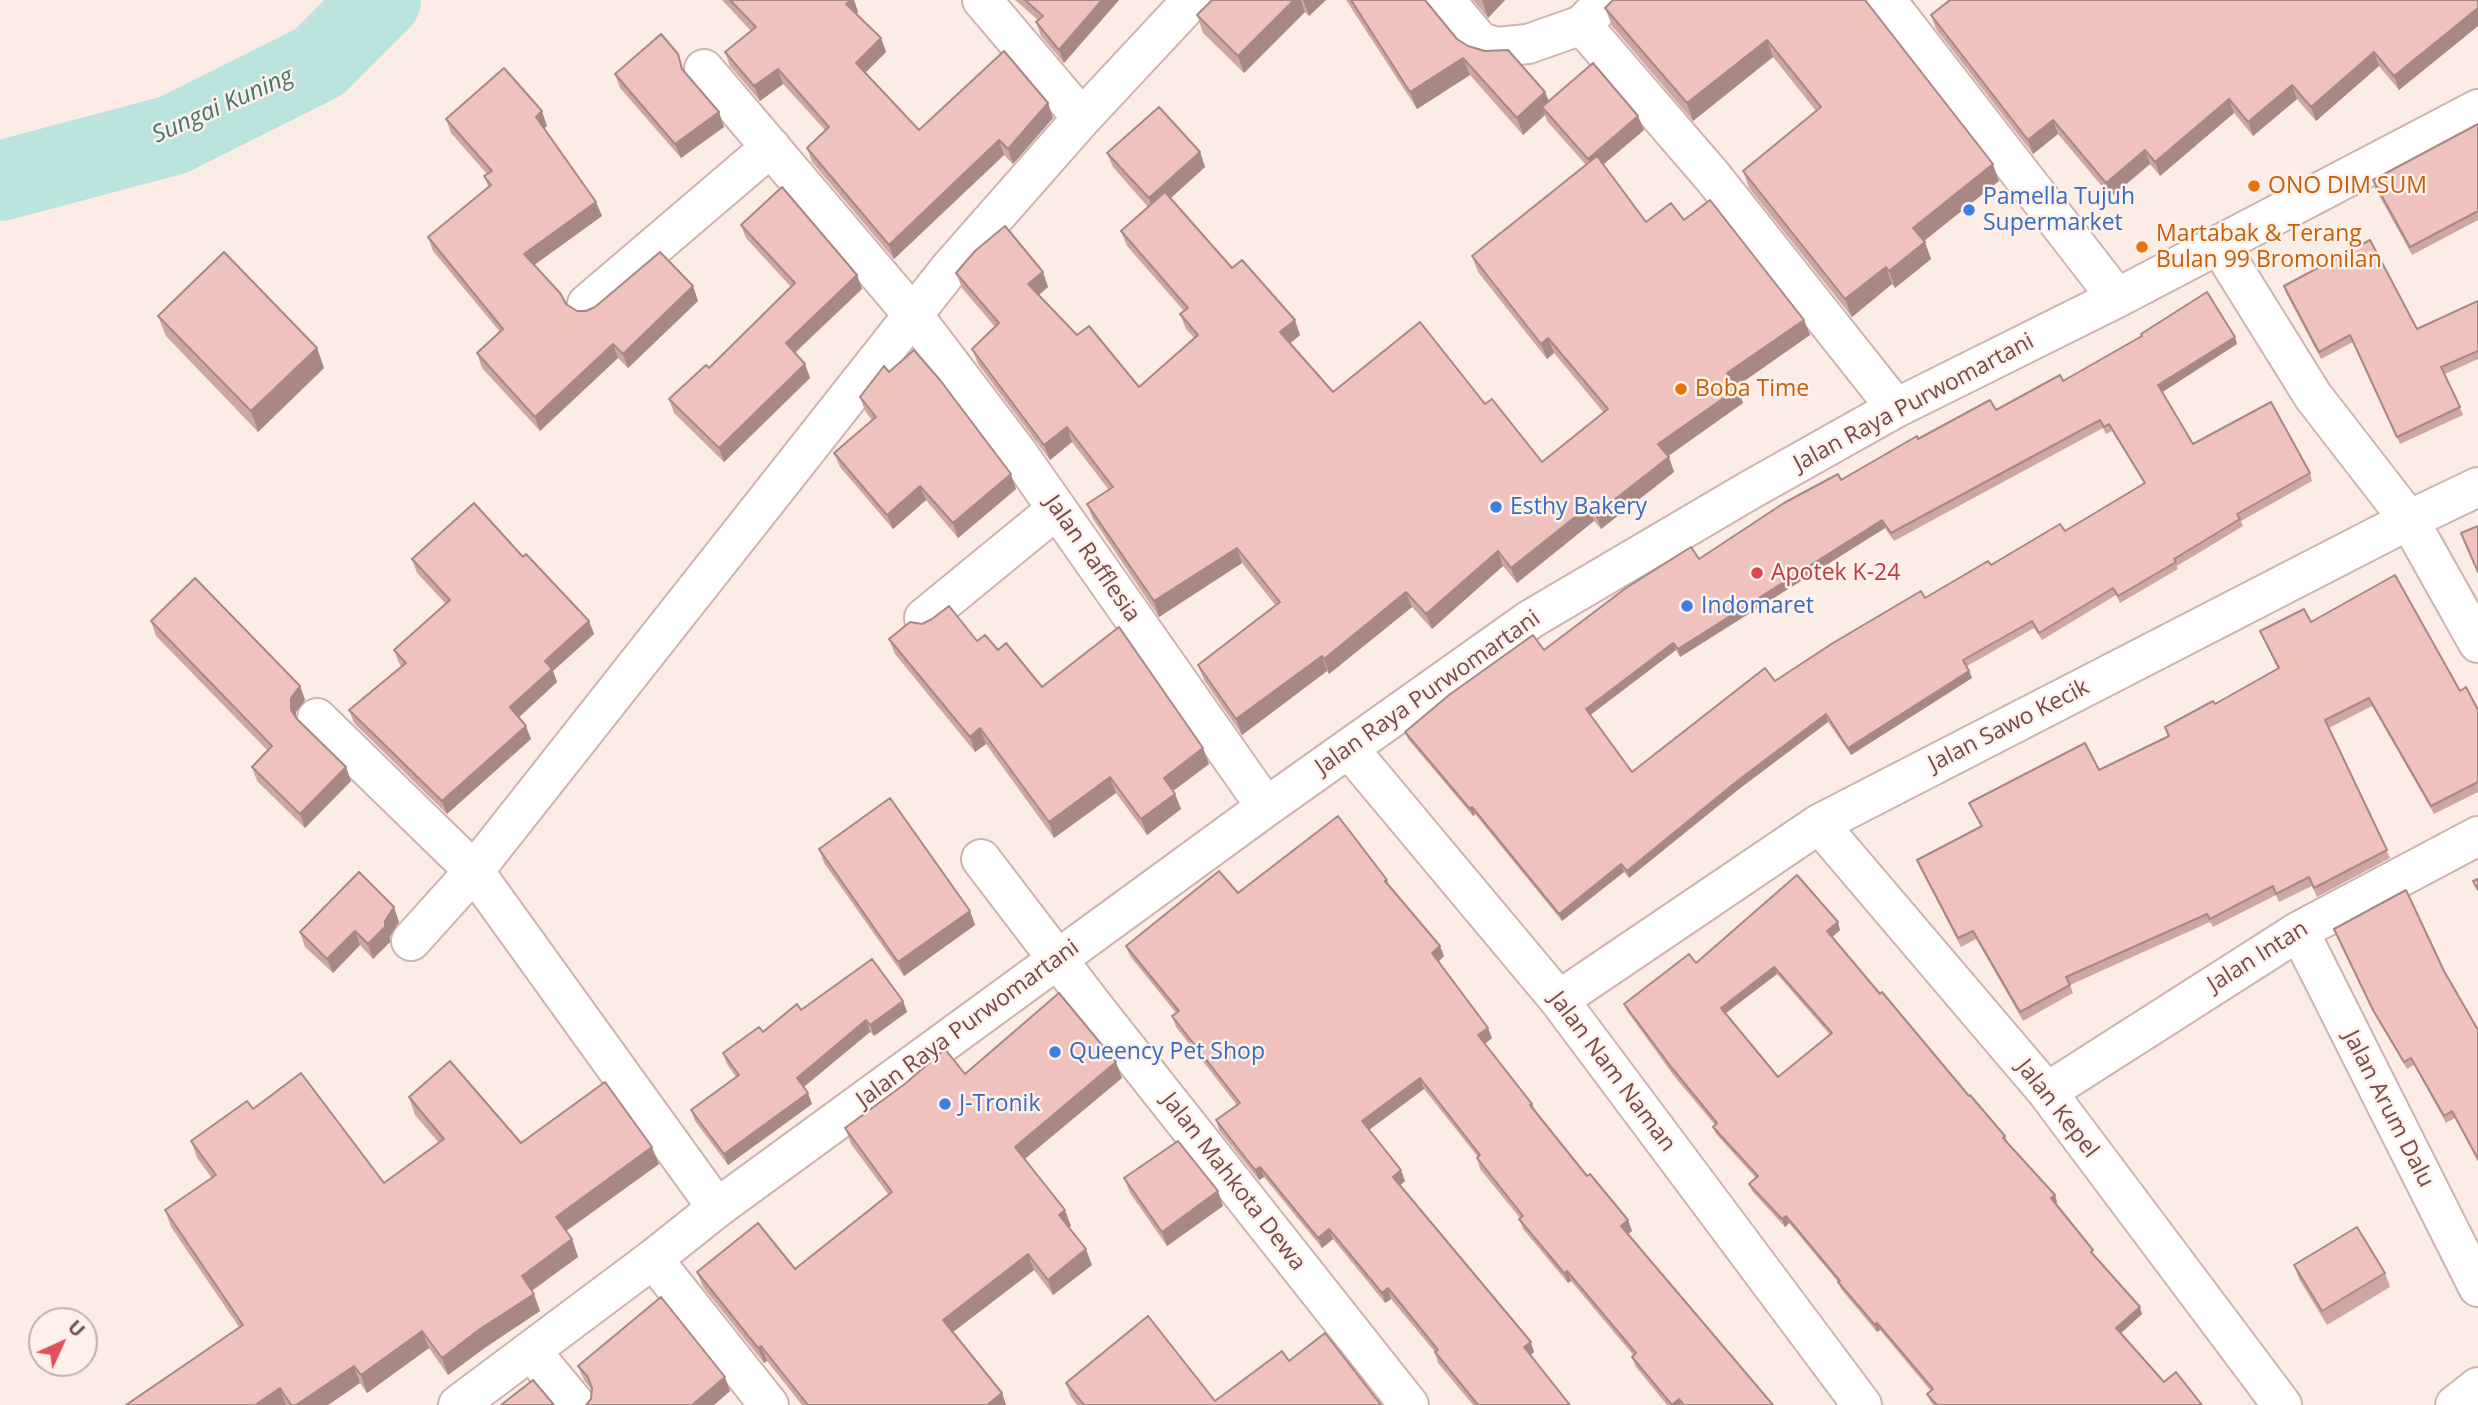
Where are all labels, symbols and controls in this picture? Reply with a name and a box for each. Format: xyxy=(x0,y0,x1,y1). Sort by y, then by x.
water label: Sungai Kuning xyxy=(148,62,298,150)
place label: ONO DIM SUM xyxy=(2268,172,2427,200)
marker: ONO DIM SUM xyxy=(2246,178,2262,194)
place label: Pamella Tujuh Supermarket xyxy=(1983,183,2135,237)
marker: Pamella Tujuh Supermarket xyxy=(1961,202,1977,218)
place label: Martabak & Terang Bulan 99 Bromonilan xyxy=(2156,220,2382,274)
marker: Martabak & Terang Bulan 99 Bromonilan xyxy=(2134,239,2150,255)
street label: Jalan Raya Purwomartani xyxy=(1789,328,2039,478)
place label: Boba Time xyxy=(1695,375,1809,403)
marker: Boba Time xyxy=(1673,381,1689,397)
street label: Jalan Rafflesia xyxy=(1038,490,1146,628)
place label: Esthy Bakery xyxy=(1510,493,1647,521)
marker: Esthy Bakery xyxy=(1488,499,1504,515)
place label: Apotek K-24 xyxy=(1771,559,1900,587)
marker: Apotek K-24 xyxy=(1749,565,1765,581)
place label: Indomaret xyxy=(1701,592,1814,620)
marker: Indomaret xyxy=(1679,598,1695,614)
street label: Jalan Raya Purwomartani xyxy=(1310,605,1546,781)
street label: Jalan Sawo Kecik xyxy=(1924,674,2094,778)
street label: Jalan Intan xyxy=(2203,915,2313,999)
street label: Jalan Raya Purwomartani xyxy=(851,934,1085,1114)
street label: Jalan Nam Naman xyxy=(1543,987,1681,1157)
street label: Jalan Arum Dalu xyxy=(2337,1026,2439,1192)
place label: Queency Pet Shop xyxy=(1069,1038,1265,1066)
marker: Queency Pet Shop xyxy=(1047,1044,1063,1060)
street label: Jalan Kepel xyxy=(2010,1054,2104,1164)
street label: Jalan Mahkota Dewa xyxy=(1155,1088,1311,1276)
place label: J-Tronik xyxy=(959,1090,1040,1118)
marker: J-Tronik xyxy=(937,1096,953,1112)
north arrow xyxy=(28,1307,98,1377)
text: U xyxy=(62,1314,91,1343)

